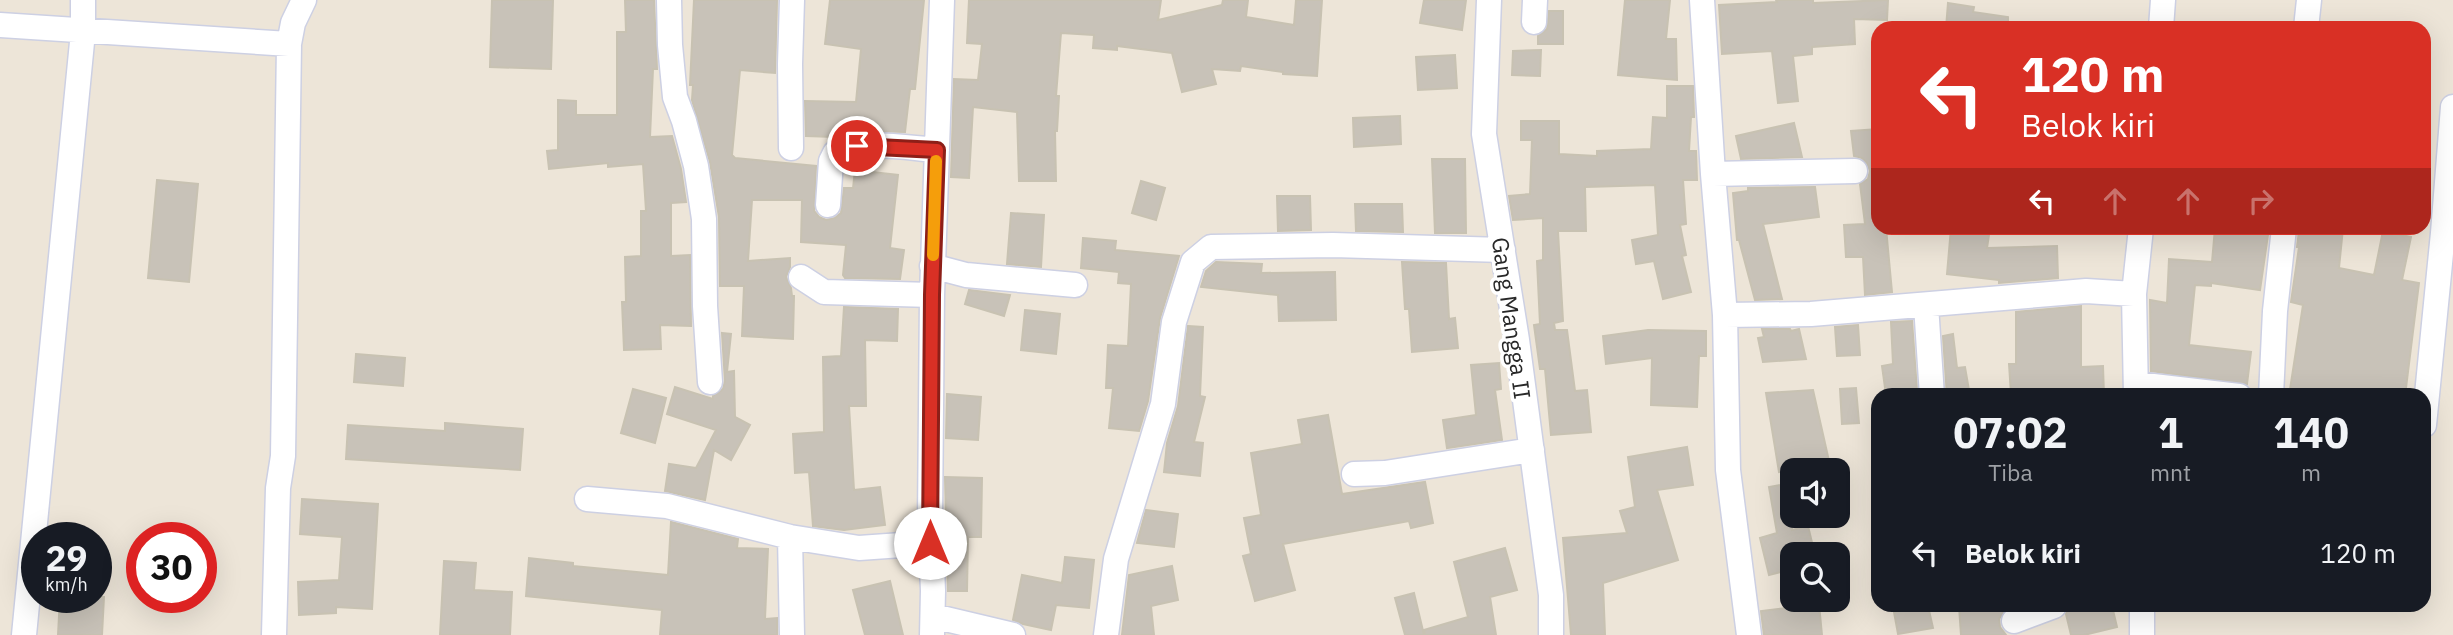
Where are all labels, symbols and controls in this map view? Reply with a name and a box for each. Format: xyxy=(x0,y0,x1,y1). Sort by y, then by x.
text: 120 m xyxy=(2021,42,2165,105)
icon: left xyxy=(1906,49,1997,140)
text: Belok kiri xyxy=(2021,104,2155,146)
pin xyxy=(827,116,887,176)
icon: arrive xyxy=(838,127,876,165)
icon: left xyxy=(2023,182,2061,220)
icon: ahead xyxy=(2096,182,2134,220)
icon: ahead xyxy=(2169,182,2207,220)
icon: right xyxy=(2242,182,2280,220)
street label: Gang Mangga II xyxy=(1486,235,1538,401)
text: 07:02 xyxy=(1953,405,2068,460)
text: 1 xyxy=(2158,405,2183,460)
text: 140 xyxy=(2273,405,2349,460)
text: Tiba xyxy=(1988,457,2033,487)
text: mnt xyxy=(2150,457,2191,487)
text: m xyxy=(2301,457,2321,487)
map controls xyxy=(1780,458,1850,612)
button: sound xyxy=(1780,458,1850,528)
position arrow xyxy=(893,506,967,580)
speed limit sign: 30 xyxy=(126,522,217,613)
icon: left xyxy=(1906,534,1944,572)
text: 29 xyxy=(45,535,88,581)
text: Belok kiri xyxy=(1965,536,2081,570)
text: 120 m xyxy=(2320,536,2396,570)
button: search xyxy=(1780,542,1850,612)
text: km/h xyxy=(45,573,88,596)

